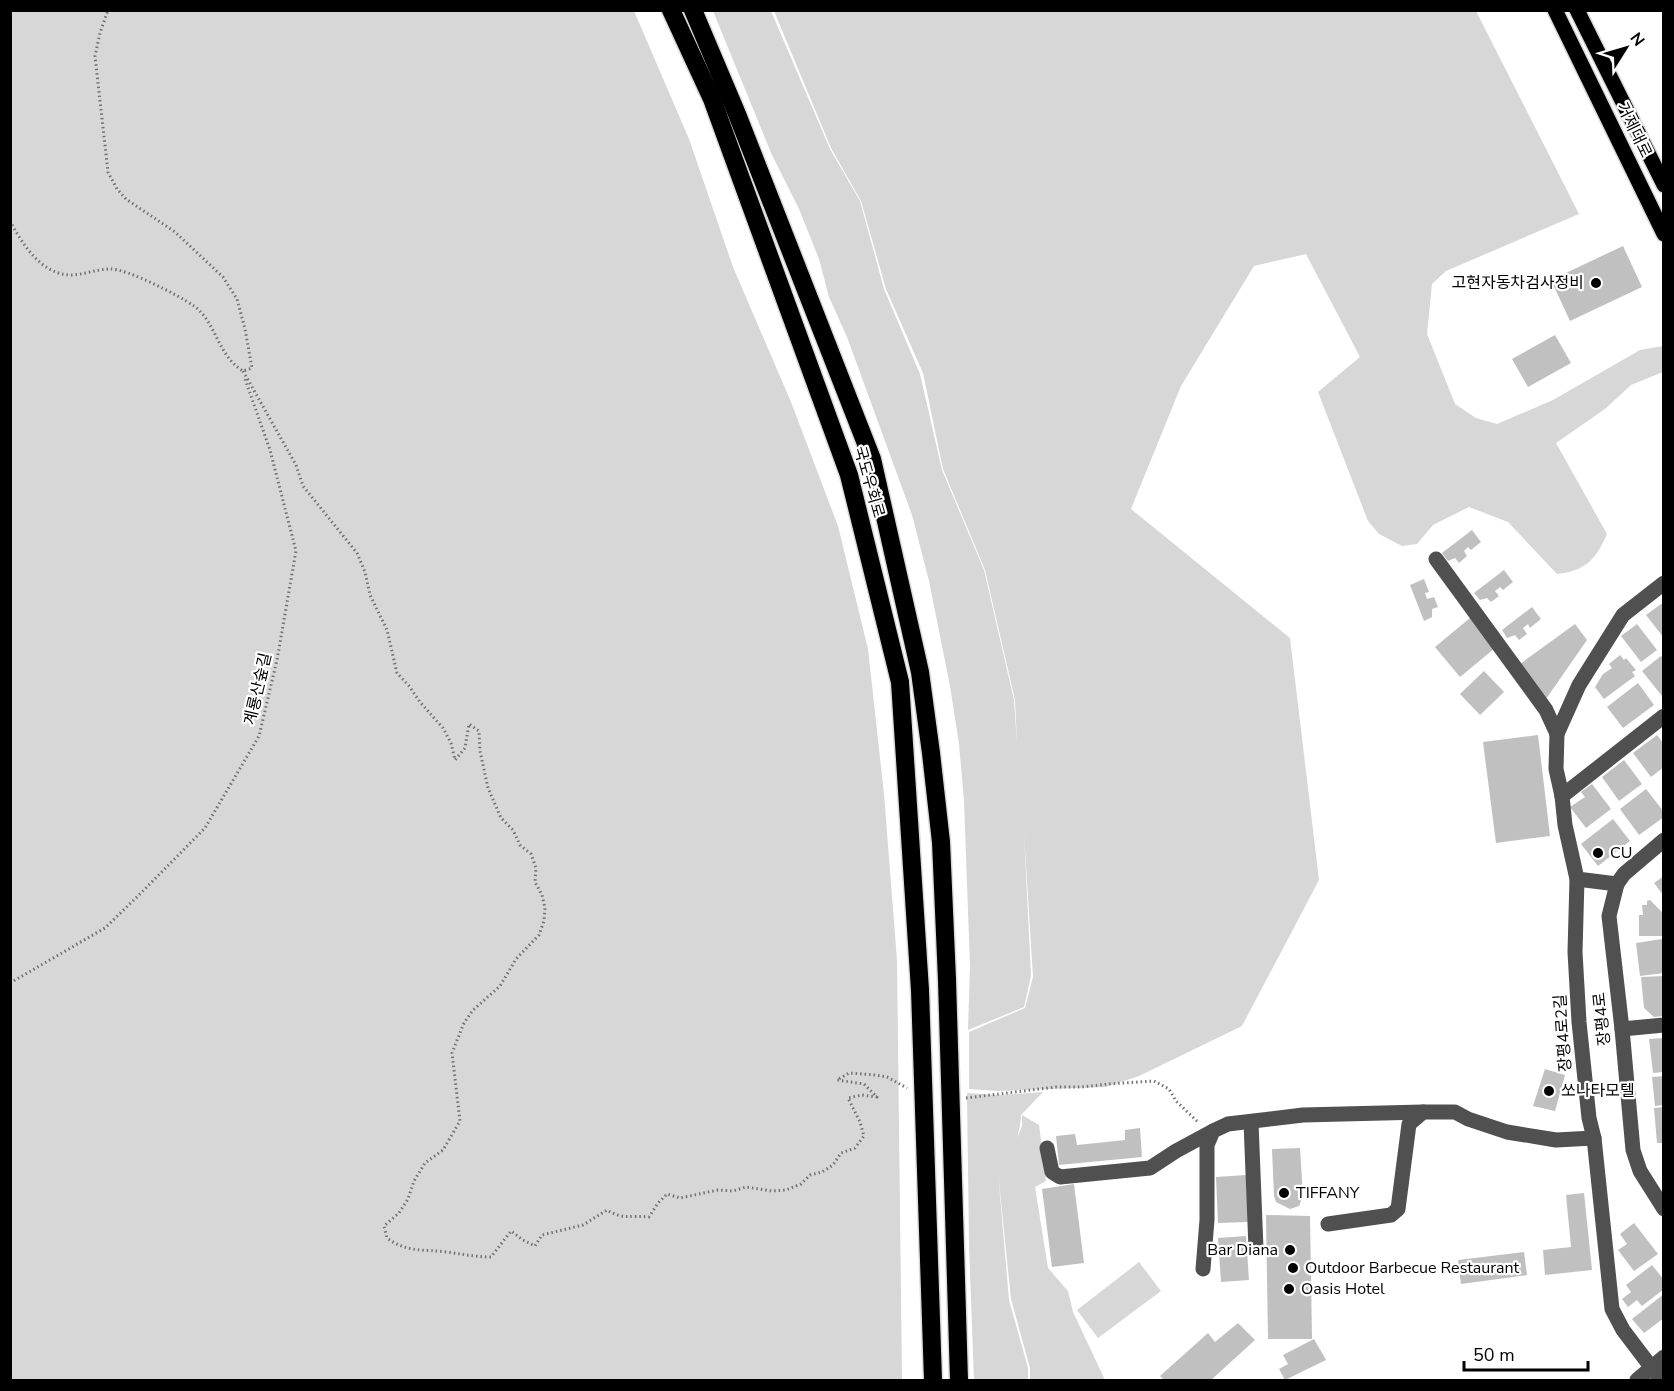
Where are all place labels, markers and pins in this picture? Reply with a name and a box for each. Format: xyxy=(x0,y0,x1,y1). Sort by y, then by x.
place label: 고현자동차검사정비 xyxy=(1452,272,1584,294)
marker: 고현자동차검사정비 xyxy=(1589,276,1603,290)
place label: CU xyxy=(1610,842,1632,864)
marker: CU xyxy=(1591,846,1605,860)
place label: 쏘나타모텔 xyxy=(1561,1080,1635,1102)
marker: 쏘나타모텔 xyxy=(1542,1084,1556,1098)
place label: TIFFANY xyxy=(1296,1182,1360,1204)
marker: TIFFANY xyxy=(1277,1186,1291,1200)
place label: Bar Diana xyxy=(1207,1239,1278,1261)
marker: Bar Diana xyxy=(1283,1243,1297,1257)
place label: Outdoor Barbecue Restaurant xyxy=(1305,1257,1520,1279)
marker: Outdoor Barbecue Restaurant xyxy=(1286,1261,1300,1275)
place label: Oasis Hotel xyxy=(1301,1278,1385,1300)
marker: Oasis Hotel xyxy=(1282,1282,1296,1296)

